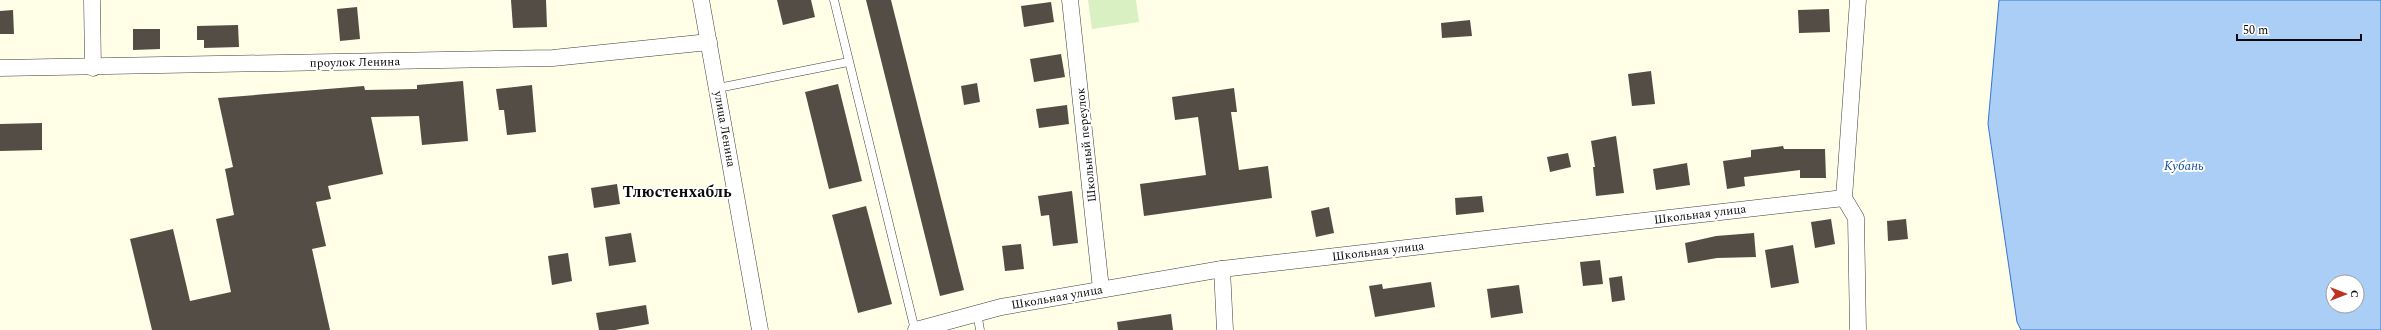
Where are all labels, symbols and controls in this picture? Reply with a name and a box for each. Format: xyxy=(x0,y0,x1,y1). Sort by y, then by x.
scale bar xyxy=(2237,16,2361,42)
text: 50 m xyxy=(2243,21,2268,40)
street label: проулок Ленина xyxy=(310,52,401,73)
street label: Школьный переулок xyxy=(1071,86,1102,203)
street label: улица Ленина xyxy=(708,88,741,169)
water label: Кубань xyxy=(2164,156,2204,176)
district label: Тлюстенхабль xyxy=(622,180,732,204)
street label: Школьная улица xyxy=(1653,199,1747,230)
street label: Школьная улица xyxy=(1331,236,1425,267)
north arrow xyxy=(2325,274,2365,314)
street label: Школьная улица xyxy=(1010,280,1105,315)
text: С xyxy=(2346,290,2363,298)

